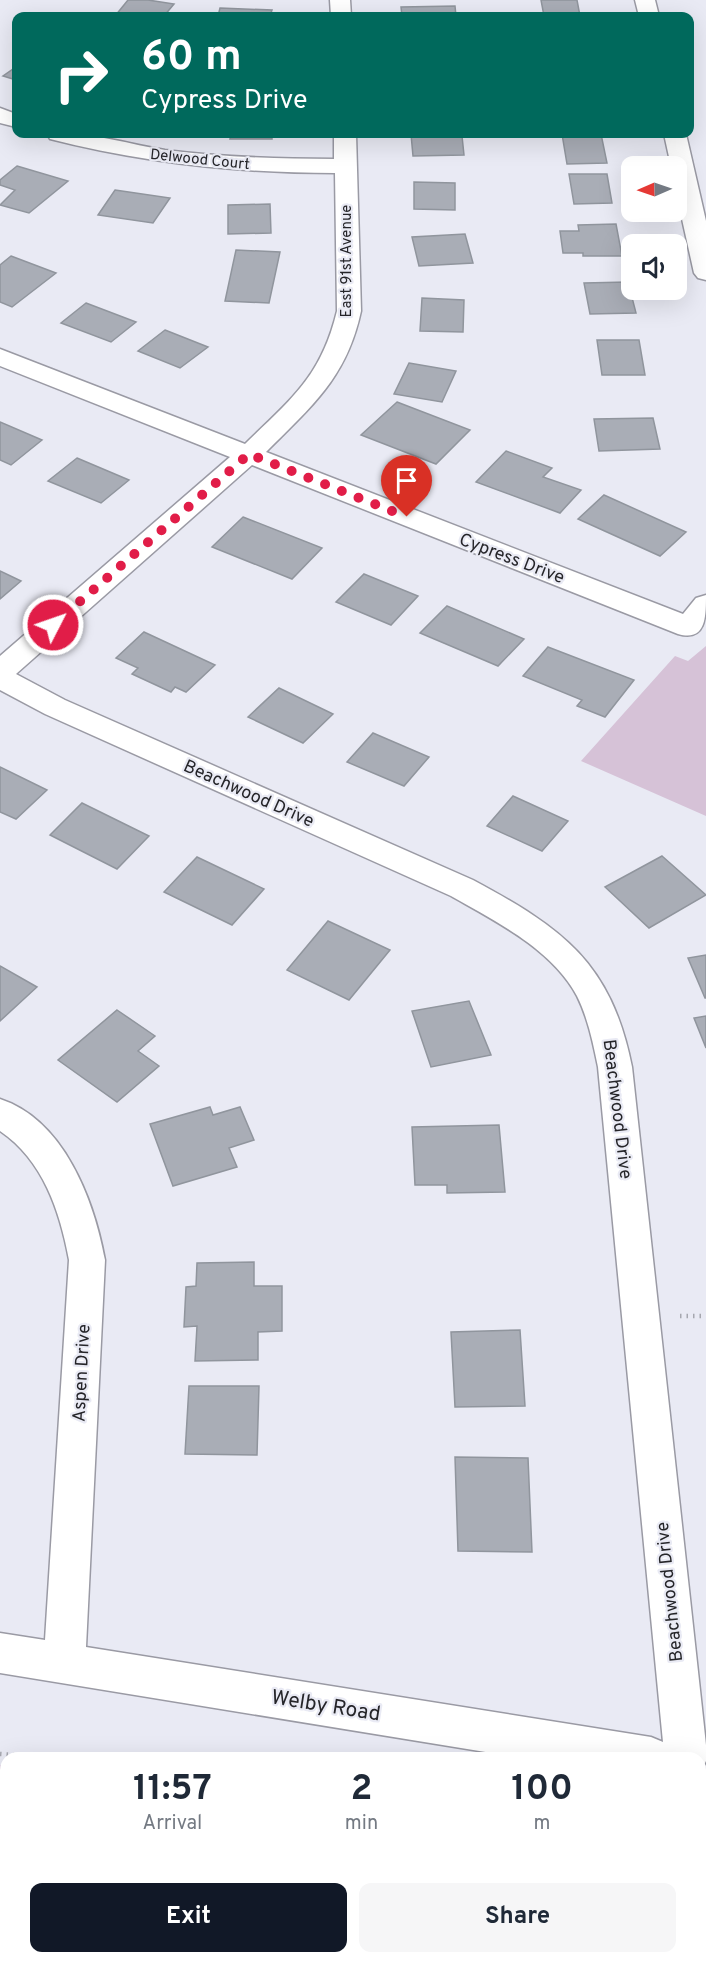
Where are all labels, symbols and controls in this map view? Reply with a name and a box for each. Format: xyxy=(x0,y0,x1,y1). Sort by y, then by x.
text: 60 m xyxy=(141,32,242,85)
icon: right xyxy=(42,36,120,114)
text: Cypress Drive xyxy=(141,84,308,118)
street label: Delwood Court xyxy=(149,146,251,175)
north arrow xyxy=(621,156,687,222)
map controls xyxy=(621,156,687,300)
street label: East 91st Avenue xyxy=(338,205,357,317)
button: sound xyxy=(621,234,687,300)
pin xyxy=(381,455,432,517)
icon: arrive xyxy=(390,464,423,497)
street label: Cypress Drive xyxy=(455,529,567,590)
position arrow xyxy=(21,593,85,657)
street label: Beachwood Drive xyxy=(179,755,317,833)
street label: Beachwood Drive xyxy=(597,1038,636,1180)
street label: Aspen Drive xyxy=(68,1324,97,1423)
street label: Beachwood Drive xyxy=(652,1521,689,1663)
street label: Welby Road xyxy=(269,1685,382,1728)
text: 11:57 xyxy=(133,1767,212,1813)
text: 2 xyxy=(350,1767,373,1813)
text: 100 xyxy=(511,1767,573,1813)
text: Arrival xyxy=(143,1811,202,1837)
text: min xyxy=(345,1811,378,1837)
text: m xyxy=(534,1811,551,1837)
button: Exit xyxy=(30,1883,347,1952)
button: Share xyxy=(359,1883,676,1952)

